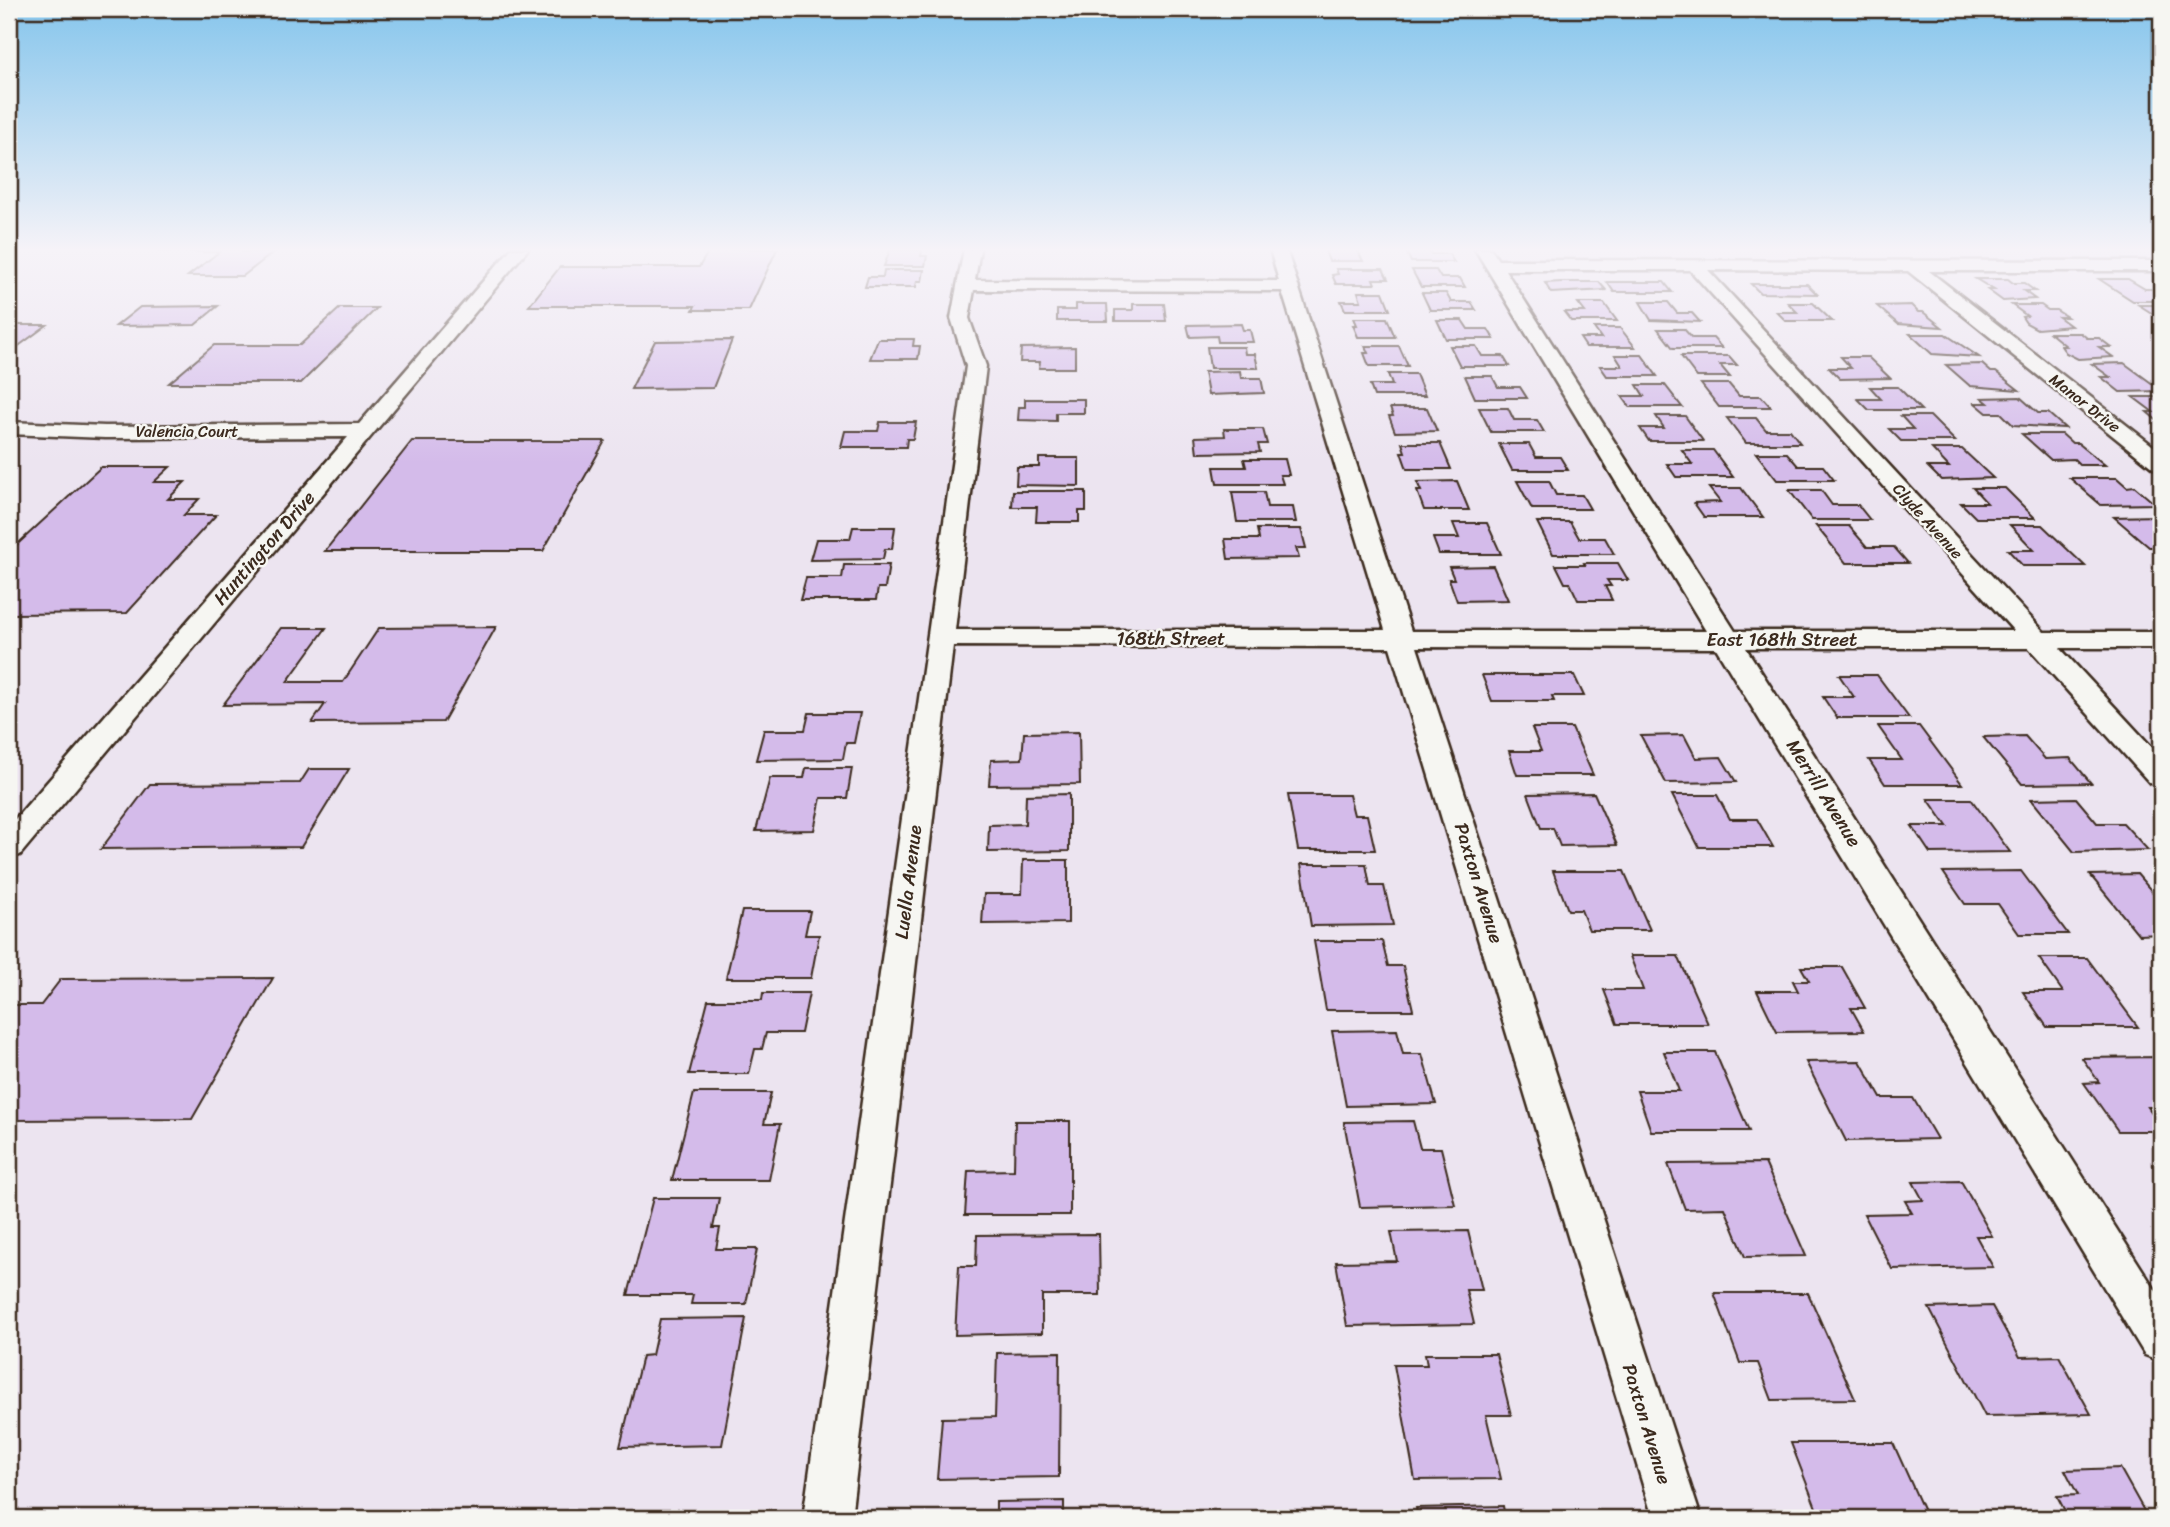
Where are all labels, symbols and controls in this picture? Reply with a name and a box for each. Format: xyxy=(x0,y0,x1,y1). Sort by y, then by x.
street label: Manor Drive xyxy=(2043,365,2127,441)
street label: Valencia Court xyxy=(136,417,238,446)
street label: Clyde Avenue xyxy=(1885,476,1971,566)
street label: Huntington Drive xyxy=(205,483,324,613)
street label: 168th Street xyxy=(1117,622,1225,655)
street label: East 168th Street xyxy=(1707,623,1857,656)
street label: Merrill Avenue xyxy=(1778,732,1871,854)
street label: Paxton Avenue xyxy=(1445,819,1513,948)
street label: Luella Avenue xyxy=(885,823,931,941)
street label: Paxton Avenue xyxy=(1613,1360,1681,1489)

